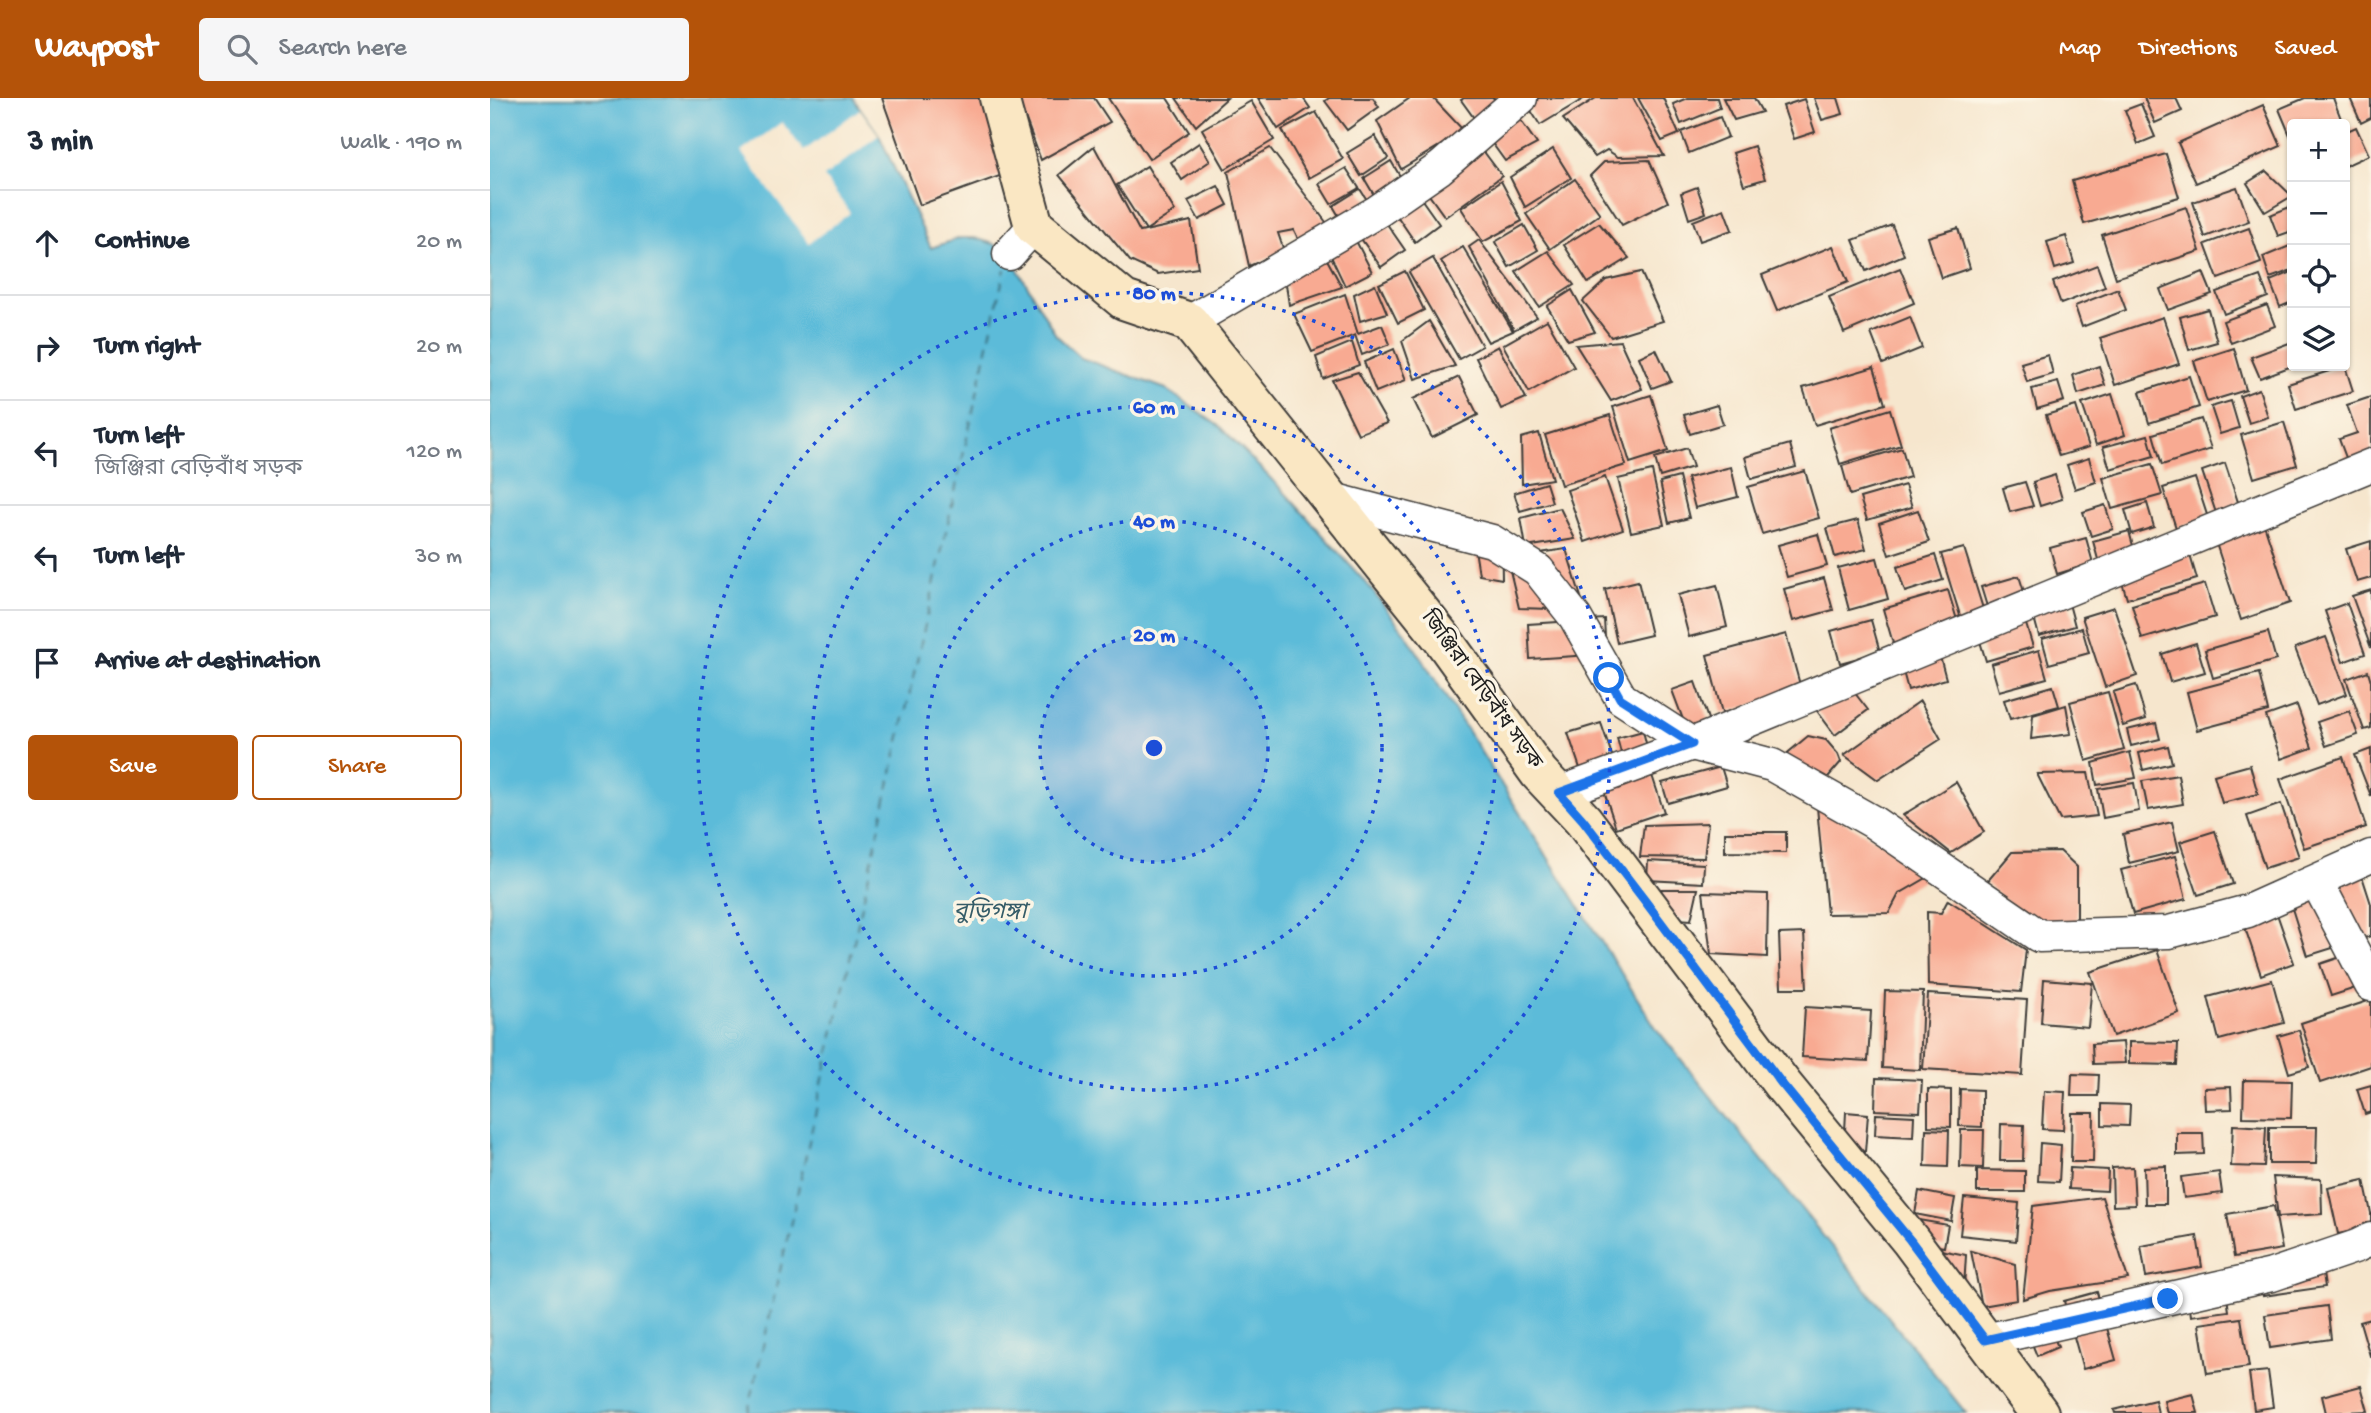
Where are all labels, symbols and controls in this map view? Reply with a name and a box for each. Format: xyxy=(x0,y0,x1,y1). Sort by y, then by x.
search box xyxy=(199,18,689,81)
text: Waypost xyxy=(35,30,157,68)
icon: search xyxy=(223,30,261,68)
text: Search here xyxy=(279,34,407,65)
text: Map xyxy=(2059,35,2101,64)
text: Directions xyxy=(2139,35,2237,64)
text: Saved xyxy=(2275,35,2336,64)
map controls xyxy=(2287,119,2350,371)
button: + xyxy=(2287,119,2350,182)
text: 3 min xyxy=(28,126,93,161)
text: Walk · 190 m xyxy=(341,130,462,157)
button: − xyxy=(2287,182,2350,245)
icon: ahead xyxy=(28,224,66,262)
text: Continue xyxy=(95,227,189,258)
text: 20 m xyxy=(416,229,462,256)
button: locate xyxy=(2287,245,2350,308)
text: 80 m xyxy=(1132,283,1176,308)
button: layers xyxy=(2287,308,2350,371)
icon: right xyxy=(28,329,66,367)
text: Turn right xyxy=(95,332,199,363)
text: 20 m xyxy=(416,334,462,361)
text: 60 m xyxy=(1133,397,1175,422)
text: Turn left xyxy=(95,422,183,453)
icon: left xyxy=(28,434,66,472)
text: 120 m xyxy=(407,439,462,466)
text: জিঞ্জিরা বেড়িবাঁধ সড়ক xyxy=(95,456,303,483)
text: 40 m xyxy=(1132,511,1175,536)
icon: left xyxy=(28,539,66,577)
text: Turn left xyxy=(95,542,183,573)
text: 30 m xyxy=(415,544,462,571)
street label: জিঞ্জিরা বেড়িবাঁধ সড়ক xyxy=(1414,604,1549,776)
text: 20 m xyxy=(1133,625,1175,650)
icon: arrive xyxy=(28,644,66,682)
text: Arrive at destination xyxy=(95,647,320,678)
route start xyxy=(1593,662,1624,693)
button: Save xyxy=(28,735,238,800)
button: Share xyxy=(252,735,462,800)
centre of rings xyxy=(1142,736,1166,760)
water label: বুড়িগঙ্গা xyxy=(953,897,1030,927)
route end xyxy=(2152,1283,2183,1314)

